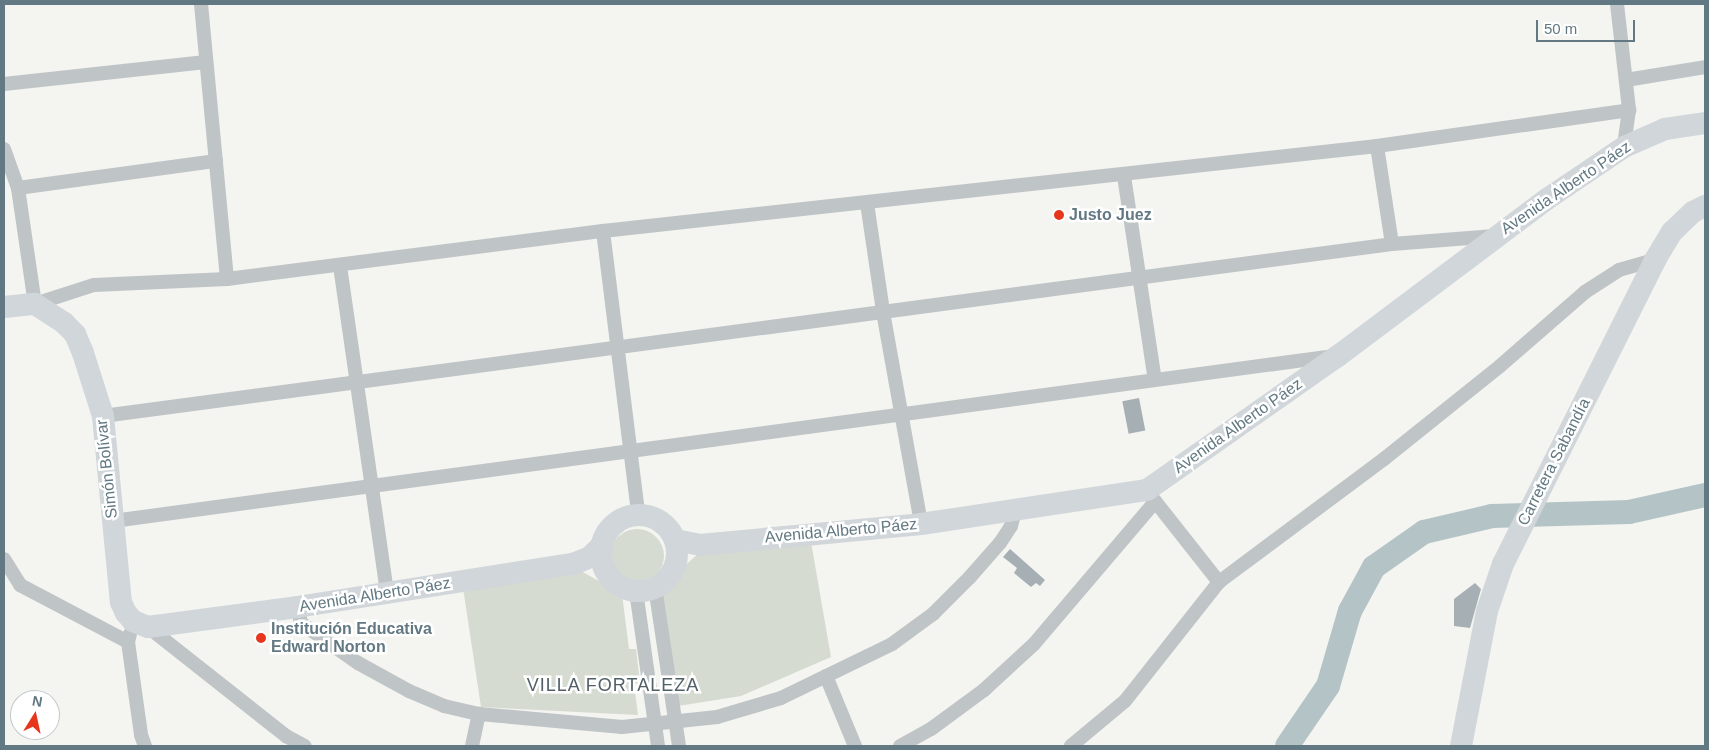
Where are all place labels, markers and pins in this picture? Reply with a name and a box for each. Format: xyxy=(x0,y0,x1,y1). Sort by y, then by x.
place label: Justo Juez xyxy=(1069,205,1152,225)
marker: Justo Juez xyxy=(1053,209,1065,221)
place label: Institución Educativa Edward Norton xyxy=(271,619,432,657)
marker: Institución Educativa Edward Norton xyxy=(255,632,267,644)

